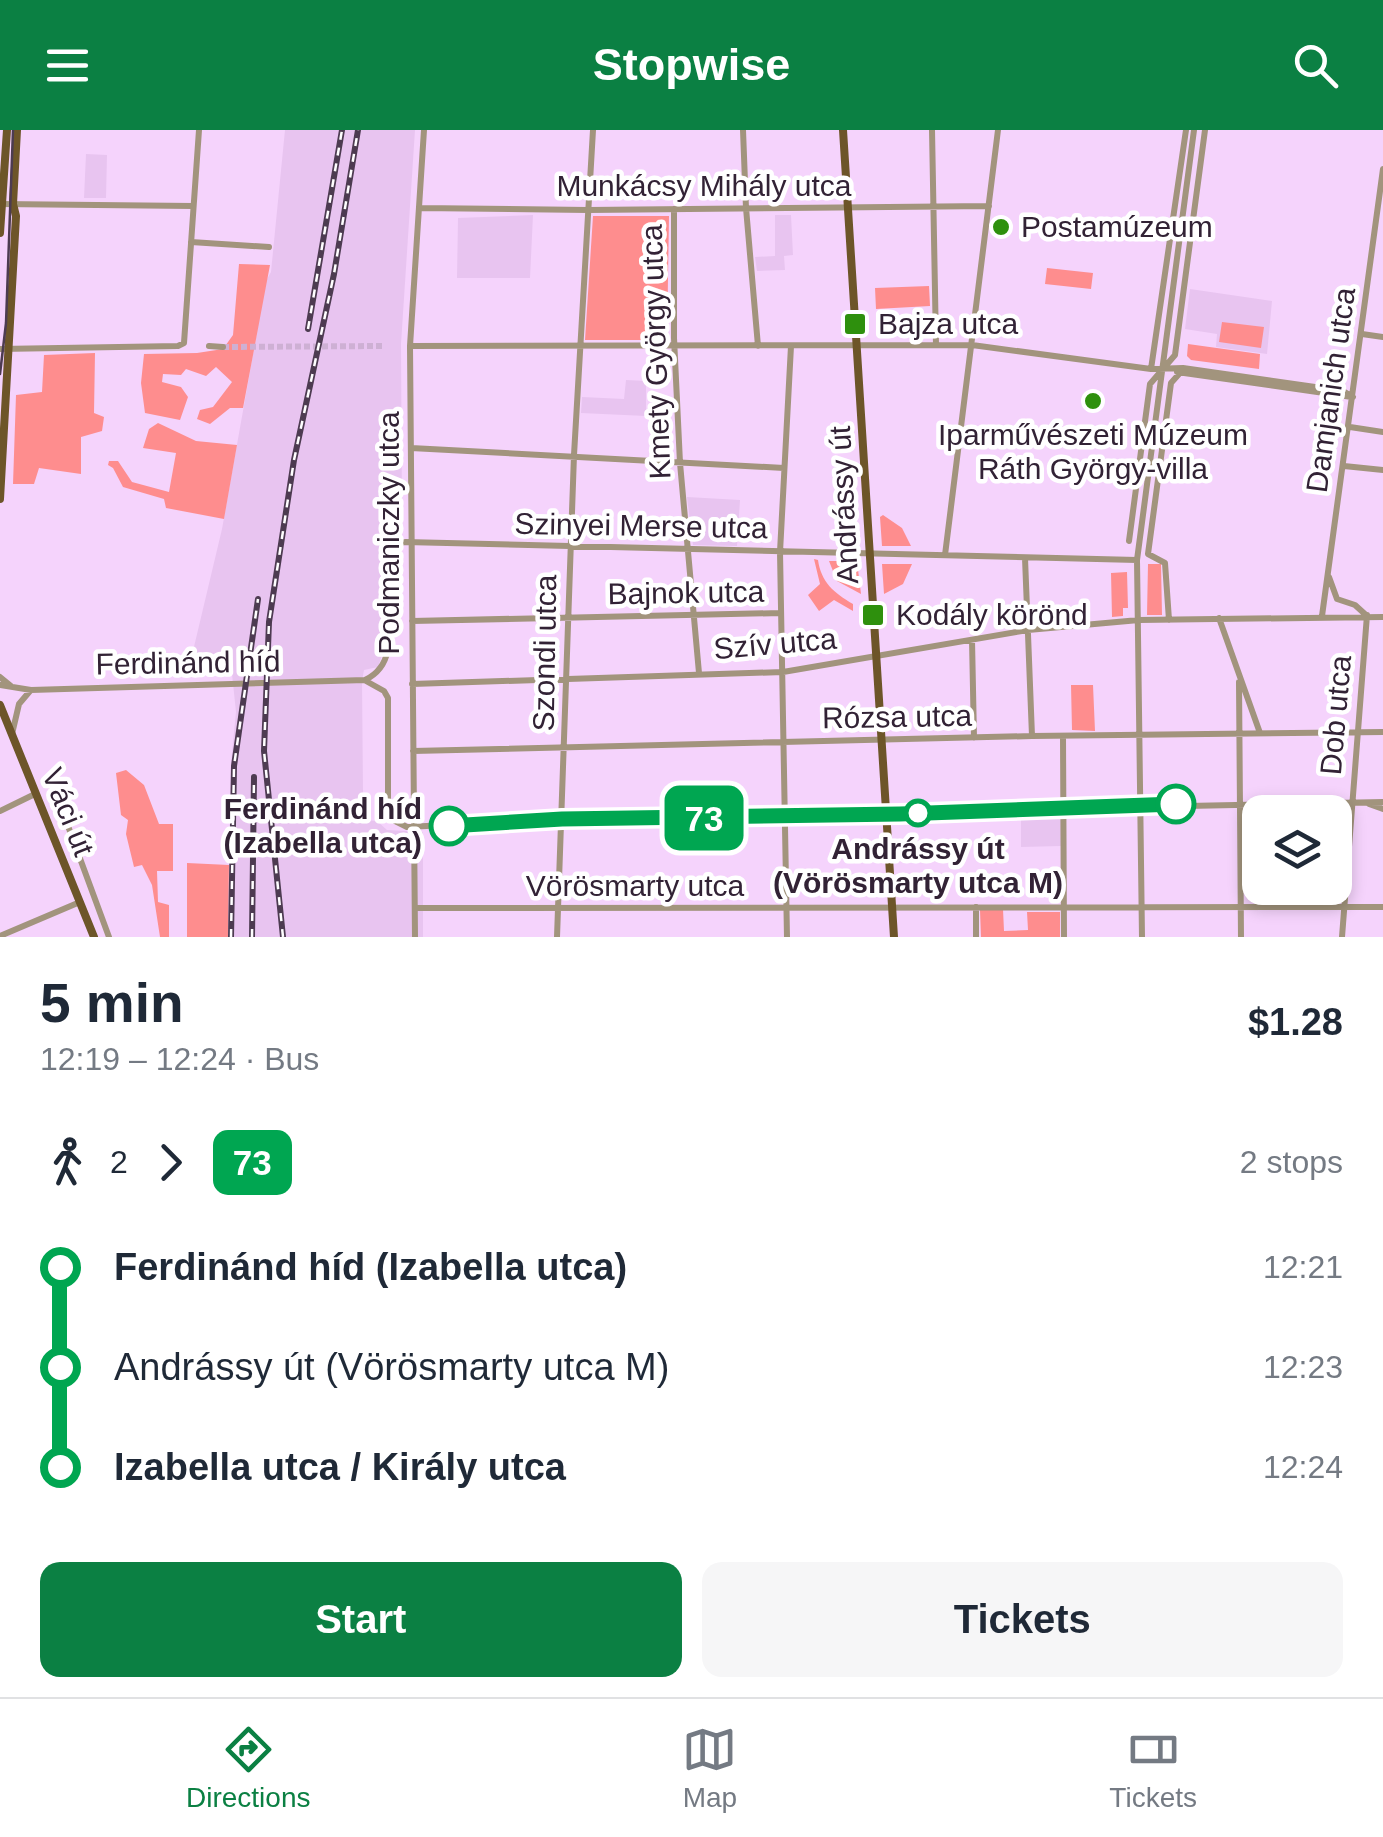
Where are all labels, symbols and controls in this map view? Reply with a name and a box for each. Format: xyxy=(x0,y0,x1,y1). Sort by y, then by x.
icon: menu xyxy=(40,38,95,93)
icon: search xyxy=(1288,38,1343,93)
text: Stopwise xyxy=(593,39,790,90)
street label: Munkácsy Mihály utca xyxy=(556,169,852,202)
place label: Postamúzeum xyxy=(1021,210,1213,243)
marker: Postamúzeum xyxy=(990,216,1012,238)
street label: Kmety György utca xyxy=(635,224,676,480)
street label: Damjanich utca xyxy=(1300,285,1361,495)
place label: Bajza utca xyxy=(878,307,1018,340)
marker: Bajza utca xyxy=(842,311,868,337)
marker: Iparművészeti Múzeum Ráth György-villa xyxy=(1082,390,1104,412)
street label: Podmaniczky utca xyxy=(372,411,405,655)
place label: Iparművészeti Múzeum Ráth György-villa xyxy=(938,418,1248,485)
street label: Andrássy út xyxy=(823,424,864,585)
street label: Szinyei Merse utca xyxy=(514,507,768,544)
street label: Szondi utca xyxy=(527,574,562,732)
street label: Bajnok utca xyxy=(607,575,765,610)
place label: Kodály körönd xyxy=(896,598,1088,631)
marker: Kodály körönd xyxy=(860,602,886,628)
street label: Szív utca xyxy=(712,622,838,665)
street label: Ferdinánd híd xyxy=(95,644,281,681)
street label: Dob utca xyxy=(1314,653,1357,776)
street label: Rózsa utca xyxy=(822,699,973,734)
street label: Váci út xyxy=(36,763,101,861)
unlabelled marker xyxy=(1157,785,1195,823)
line badge: 73 xyxy=(659,786,749,850)
place label: Ferdinánd híd (Izabella utca) xyxy=(224,792,422,859)
map controls xyxy=(1242,795,1352,905)
button: layers xyxy=(1242,795,1352,905)
text: 73 xyxy=(685,799,723,838)
marker: Andrássy út (Vörösmarty utca M) xyxy=(905,800,931,826)
marker: Ferdinánd híd (Izabella utca) xyxy=(430,807,468,845)
place label: Andrássy út (Vörösmarty utca M) xyxy=(773,832,1063,899)
street label: Vörösmarty utca xyxy=(526,869,745,902)
text: 5 min xyxy=(40,972,184,1034)
text: $1.28 xyxy=(1248,1001,1343,1043)
text: 12:19 – 12:24 · Bus xyxy=(40,1041,319,1077)
icon: walk xyxy=(40,1135,95,1190)
icon: forward xyxy=(143,1135,198,1190)
text: 73 xyxy=(233,1143,272,1182)
text: 2 xyxy=(110,1144,128,1180)
text: 2 stops xyxy=(1240,1144,1343,1180)
text: Ferdinánd híd (Izabella utca) xyxy=(114,1246,627,1288)
text: 12:21 xyxy=(1263,1249,1343,1285)
text: Andrássy út (Vörösmarty utca M) xyxy=(114,1346,669,1388)
text: 12:23 xyxy=(1263,1349,1343,1385)
text: Izabella utca / Király utca xyxy=(114,1446,566,1488)
text: 12:24 xyxy=(1263,1449,1343,1485)
button: Start xyxy=(40,1562,682,1677)
button: Tickets xyxy=(702,1562,1343,1677)
tab: Directions xyxy=(186,1722,310,1814)
tab: Map xyxy=(682,1722,737,1814)
tab: Tickets xyxy=(1109,1722,1197,1814)

